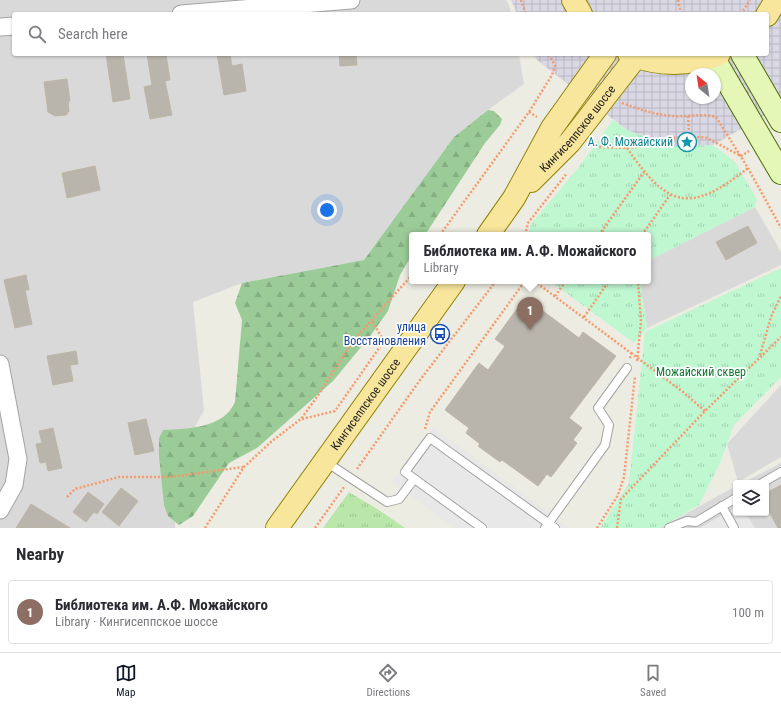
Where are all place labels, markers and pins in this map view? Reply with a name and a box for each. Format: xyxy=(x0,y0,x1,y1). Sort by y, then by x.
place icon: А. Ф. Можайский xyxy=(676,131,698,153)
place label: А. Ф. Можайский xyxy=(588,135,673,149)
pin: 1 xyxy=(517,297,543,330)
place label: улица Восстановления xyxy=(344,320,426,348)
bus stop icon: улица Восстановления xyxy=(429,323,451,345)

